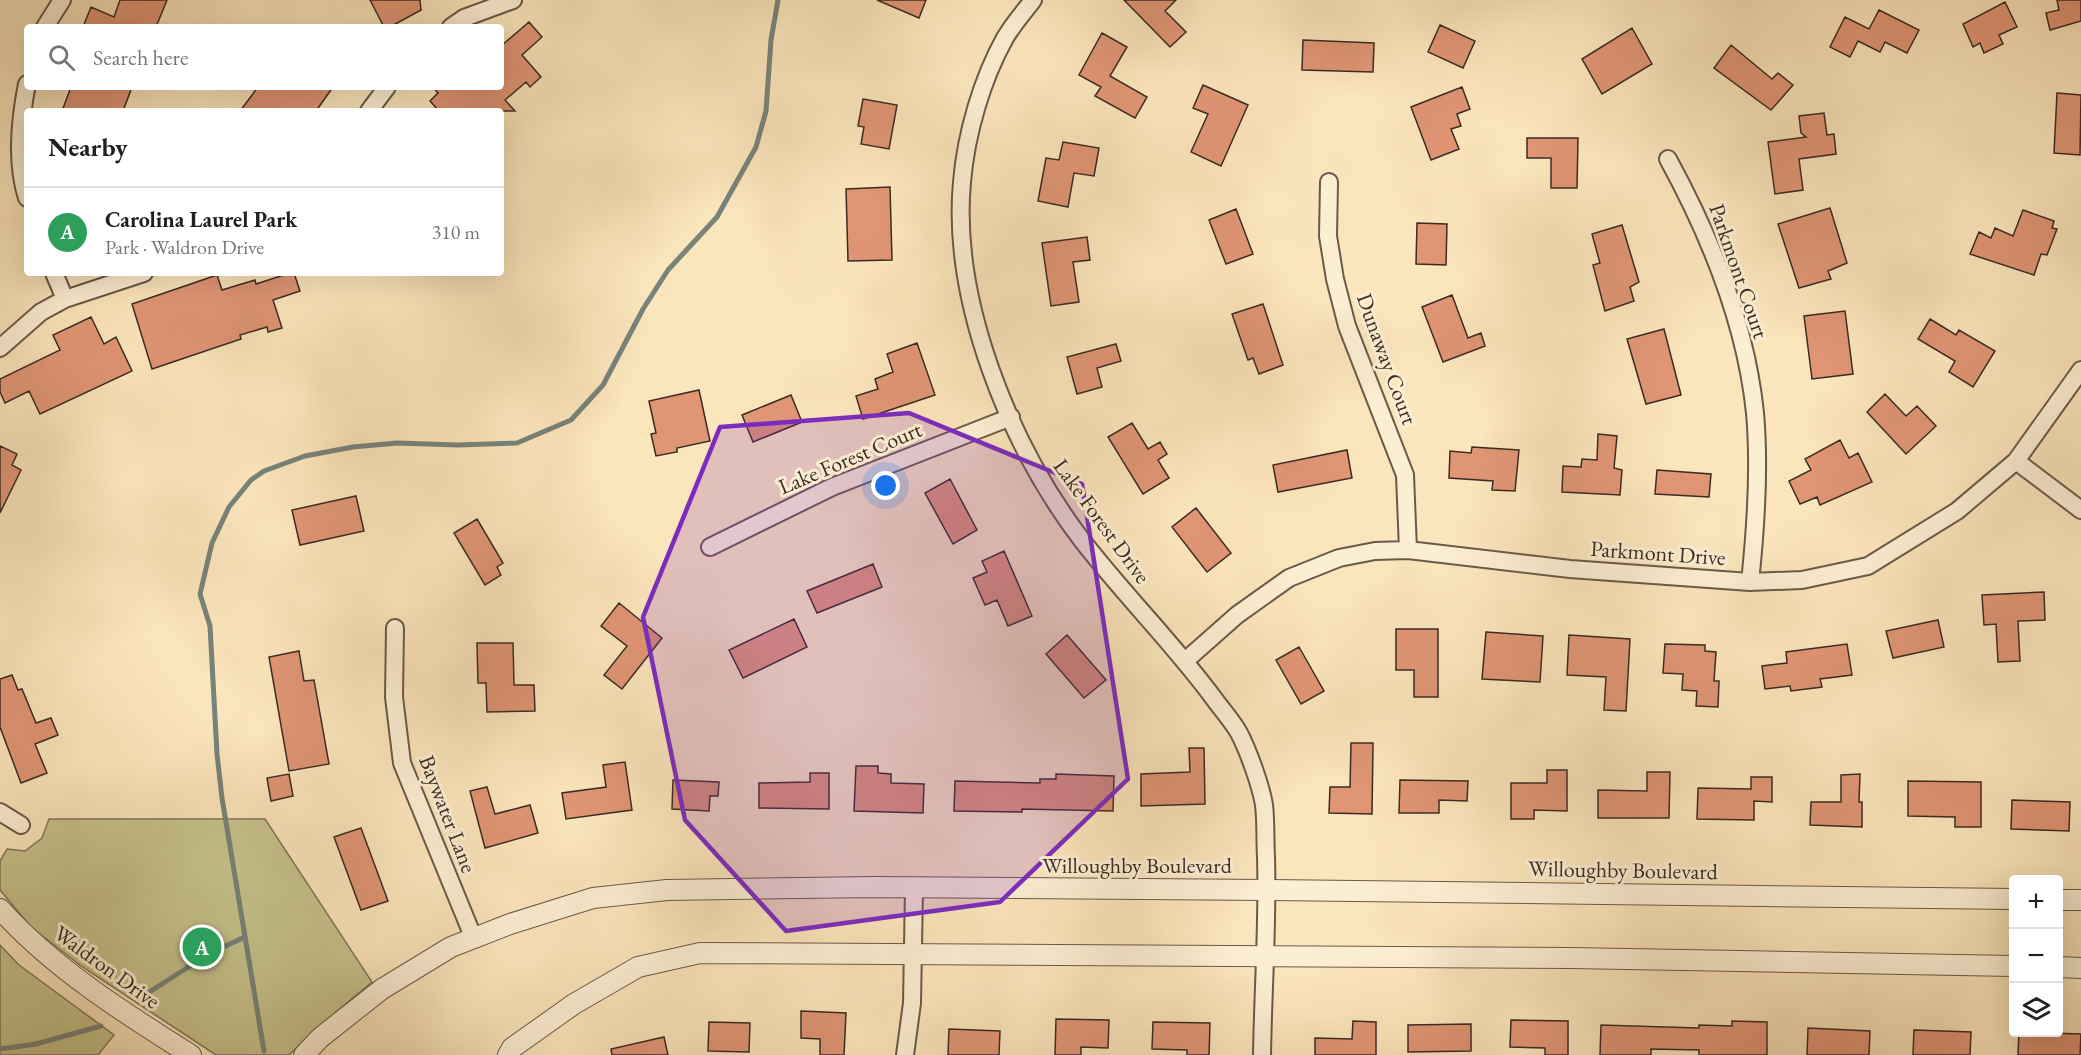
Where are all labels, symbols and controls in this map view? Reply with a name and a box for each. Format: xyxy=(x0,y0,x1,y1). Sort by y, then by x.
search box xyxy=(24,24,504,90)
icon: search xyxy=(45,41,78,74)
text: Search here xyxy=(93,43,188,72)
text: Nearby xyxy=(48,130,128,164)
street label: Parkmont Court xyxy=(1702,200,1776,342)
text: Carolina Laurel Park xyxy=(105,205,297,234)
text: A xyxy=(60,219,75,245)
text: 310 m xyxy=(432,219,480,245)
text: Park · Waldron Drive xyxy=(105,234,264,260)
street label: Dunaway Court xyxy=(1350,289,1424,429)
street label: Lake Forest Court xyxy=(774,415,926,501)
street label: Lake Forest Drive xyxy=(1047,453,1157,590)
your location xyxy=(871,471,900,500)
street label: Parkmont Drive xyxy=(1589,534,1727,572)
street label: Baywater Lane xyxy=(412,751,484,877)
street label: Willoughby Boulevard xyxy=(1042,851,1233,880)
street label: Willoughby Boulevard xyxy=(1528,854,1719,886)
map controls xyxy=(2009,875,2063,1037)
button: + xyxy=(2009,875,2063,929)
street label: Waldron Drive xyxy=(48,919,166,1016)
pin: A xyxy=(182,924,222,970)
button: − xyxy=(2009,929,2063,983)
button: layers xyxy=(2009,983,2063,1037)

